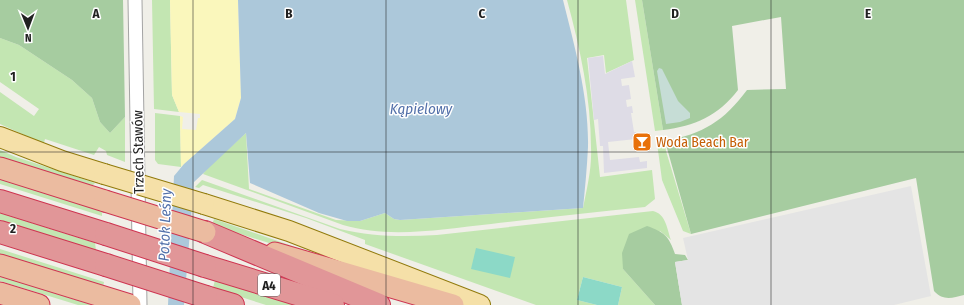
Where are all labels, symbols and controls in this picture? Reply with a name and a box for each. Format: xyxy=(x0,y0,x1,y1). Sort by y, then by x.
text: A xyxy=(91,6,100,21)
text: B xyxy=(285,6,293,21)
text: C xyxy=(479,6,486,21)
text: D xyxy=(671,6,679,21)
text: E xyxy=(865,6,871,21)
north arrow xyxy=(8,8,48,48)
text: N xyxy=(25,31,32,44)
text: 1 xyxy=(10,69,16,84)
water label: Kąpielowy xyxy=(390,100,454,118)
street label: Trzech Stawów xyxy=(129,110,148,194)
bar icon: Woda Beach Bar xyxy=(631,131,653,153)
place label: Woda Beach Bar xyxy=(656,134,749,151)
water label: Potok Leśny xyxy=(155,187,175,262)
text: 2 xyxy=(9,221,16,236)
road number: A4 xyxy=(258,274,280,296)

